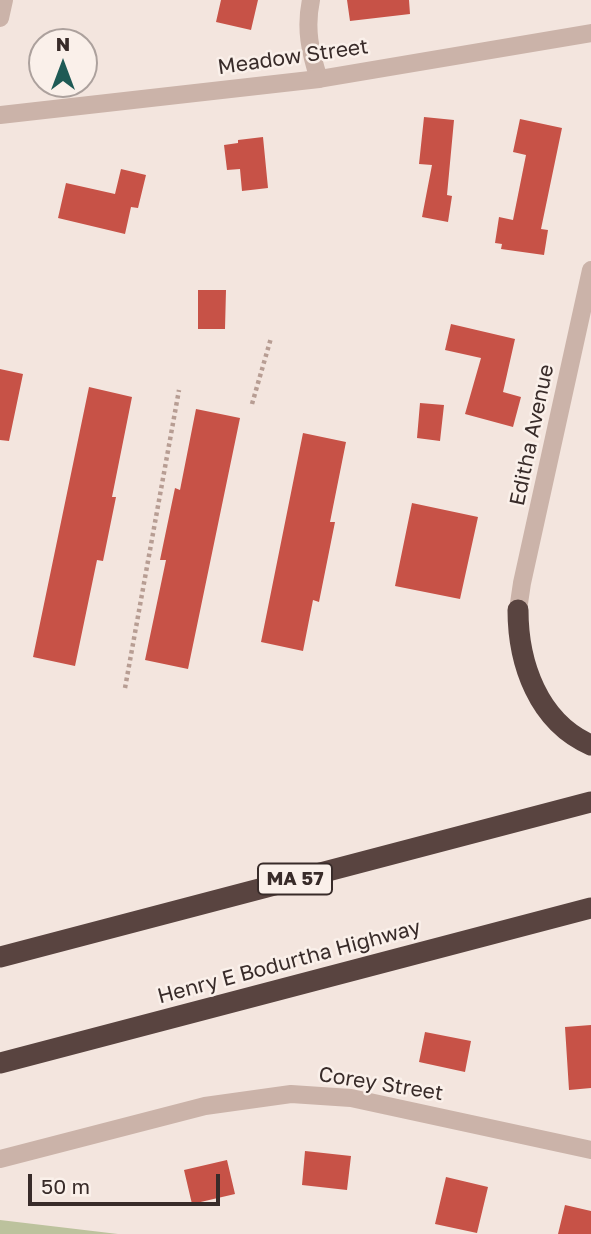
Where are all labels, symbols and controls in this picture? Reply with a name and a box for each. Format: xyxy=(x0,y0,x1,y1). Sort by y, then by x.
north arrow xyxy=(28,28,98,98)
text: N xyxy=(56,32,70,55)
street label: Meadow Street xyxy=(216,34,370,80)
street label: Editha Avenue xyxy=(505,362,559,508)
road number: MA 57 xyxy=(258,864,332,894)
street label: Henry E Bodurtha Highway xyxy=(155,915,423,1009)
street label: Corey Street xyxy=(317,1062,445,1106)
scale bar xyxy=(32,1160,224,1204)
text: 50 m xyxy=(41,1173,90,1199)

